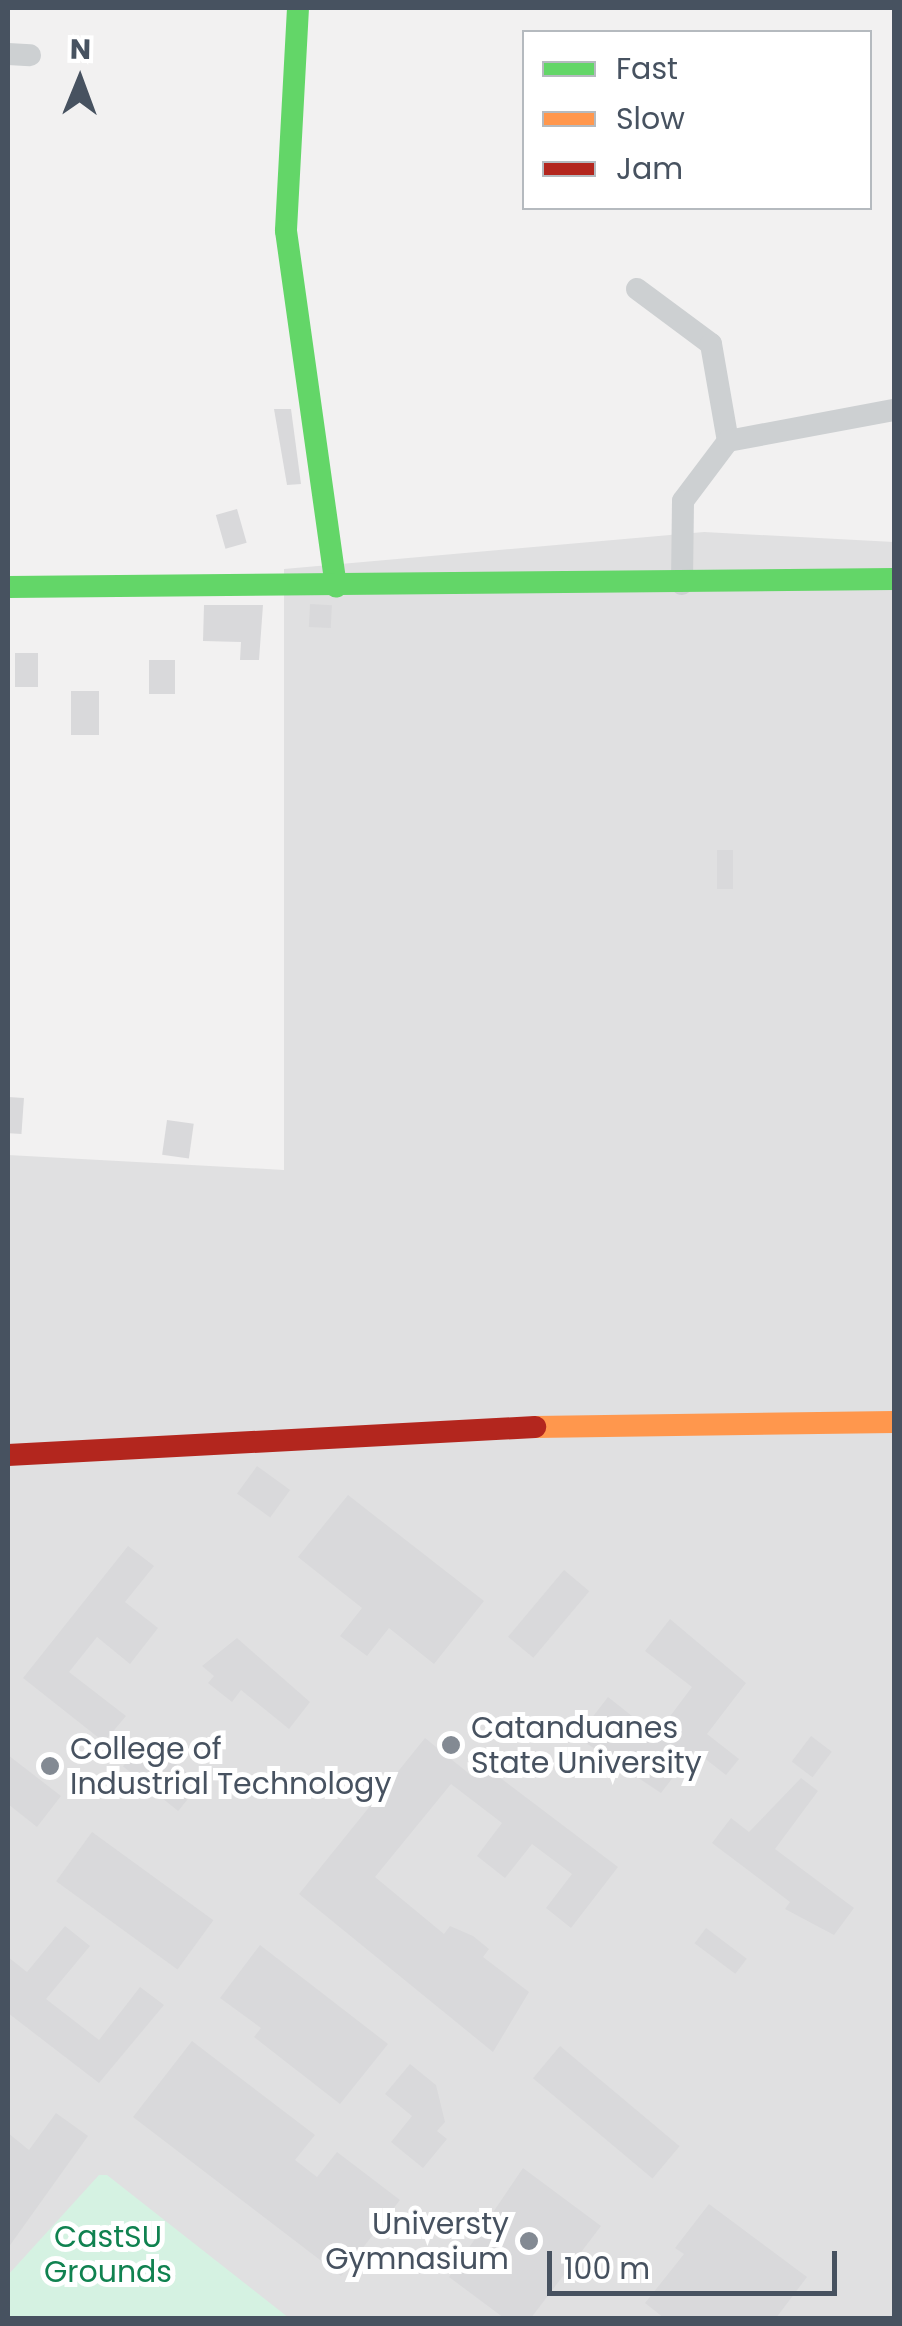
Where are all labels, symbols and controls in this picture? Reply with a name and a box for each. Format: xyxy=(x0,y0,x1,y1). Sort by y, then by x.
north arrow xyxy=(30,30,130,130)
text: N xyxy=(70,30,91,69)
legend xyxy=(522,30,872,210)
text: Fast xyxy=(616,47,678,90)
text: Slow xyxy=(616,97,685,140)
text: Jam xyxy=(616,147,683,190)
place label: Catanduanes State University xyxy=(471,1710,702,1780)
place label: College of Industrial Technology xyxy=(70,1731,391,1802)
marker: Catanduanes State University xyxy=(440,1734,462,1756)
marker: College of Industrial Technology xyxy=(39,1755,61,1777)
place label: Universty Gymnasium xyxy=(325,2206,509,2276)
park label: CastSU Grounds xyxy=(44,2219,172,2290)
marker: Universty Gymnasium xyxy=(518,2230,540,2252)
scale bar xyxy=(552,2231,842,2293)
text: 100 m xyxy=(564,2247,650,2290)

